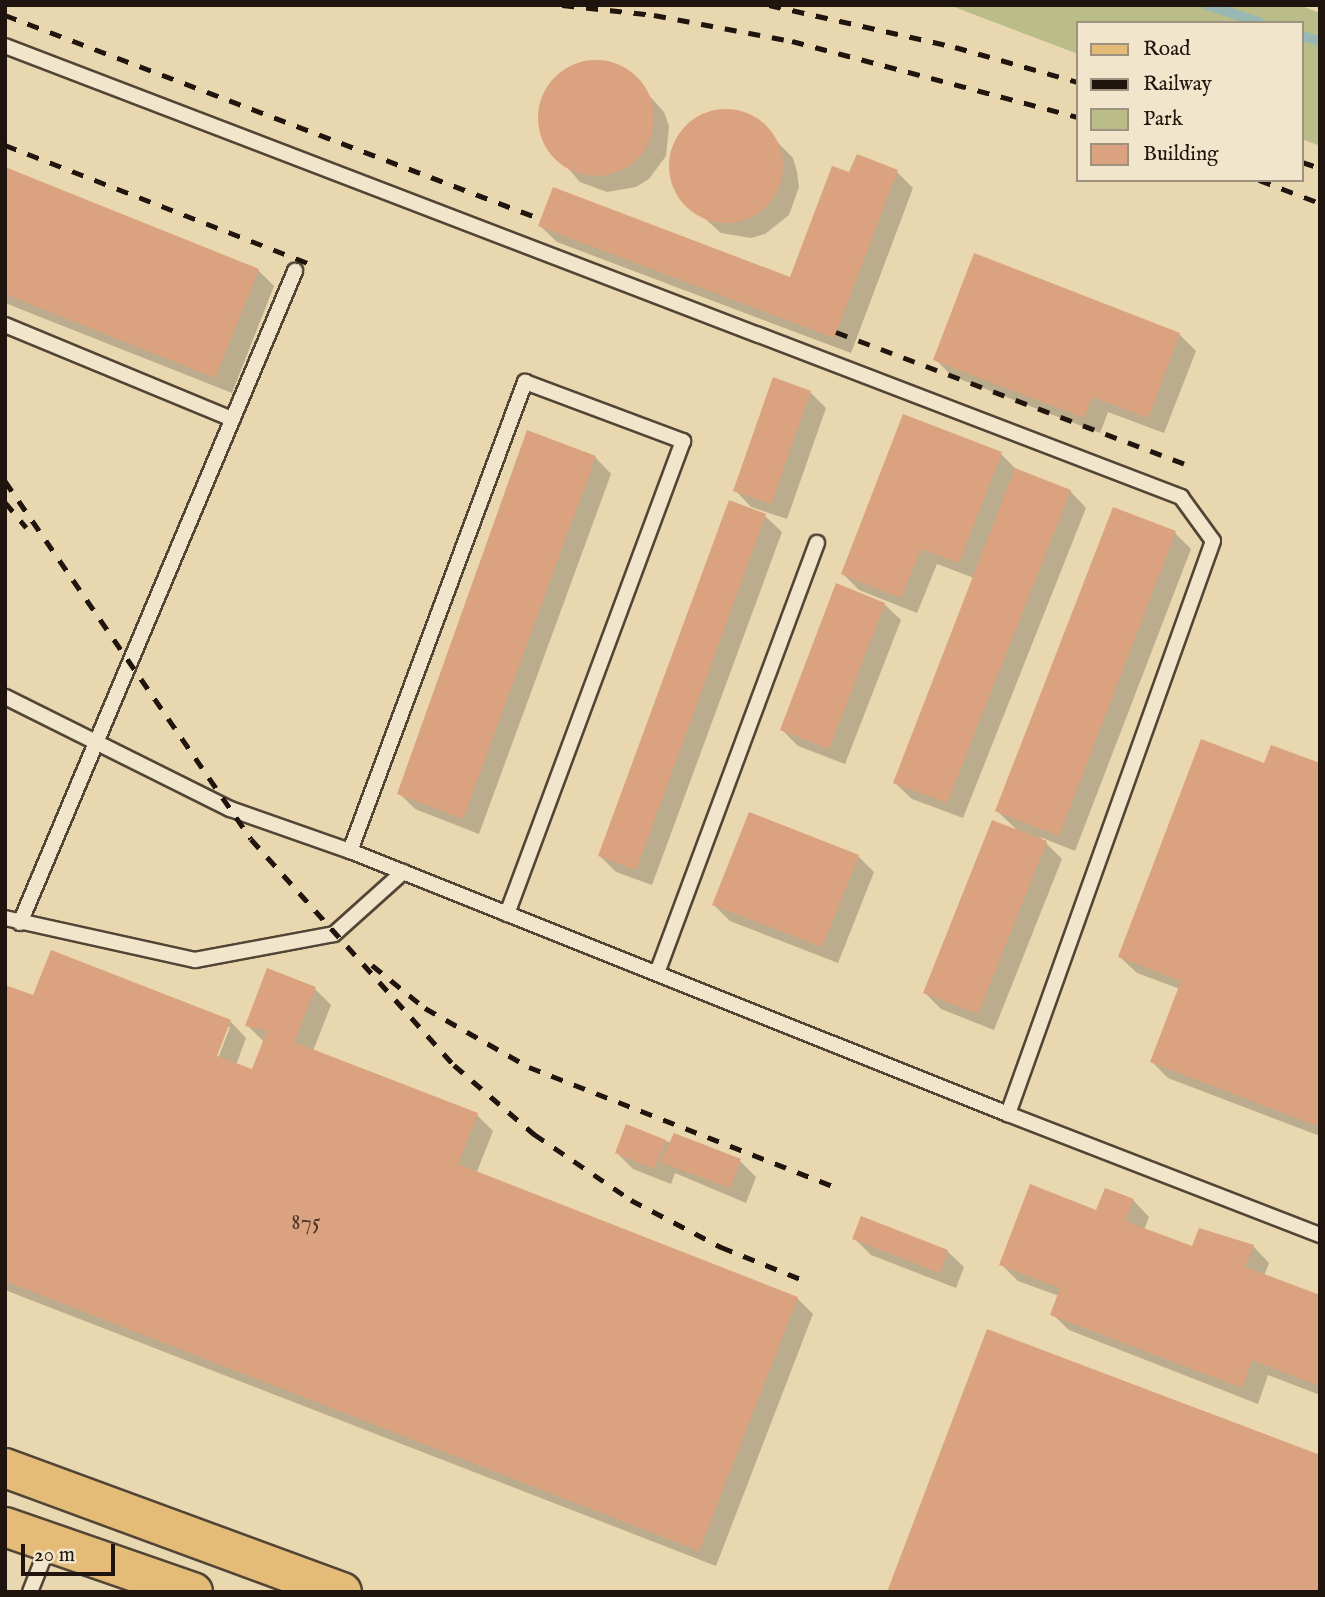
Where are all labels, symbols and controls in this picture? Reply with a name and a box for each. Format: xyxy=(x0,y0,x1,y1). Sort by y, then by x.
legend xyxy=(1076,21,1304,182)
text: Road xyxy=(1143,36,1190,63)
text: Railway xyxy=(1143,71,1212,98)
text: Park xyxy=(1143,106,1183,133)
text: Building xyxy=(1143,141,1218,168)
house number: 875 xyxy=(291,1209,321,1237)
scale bar xyxy=(24,1530,119,1574)
text: 20 m xyxy=(34,1542,75,1569)

